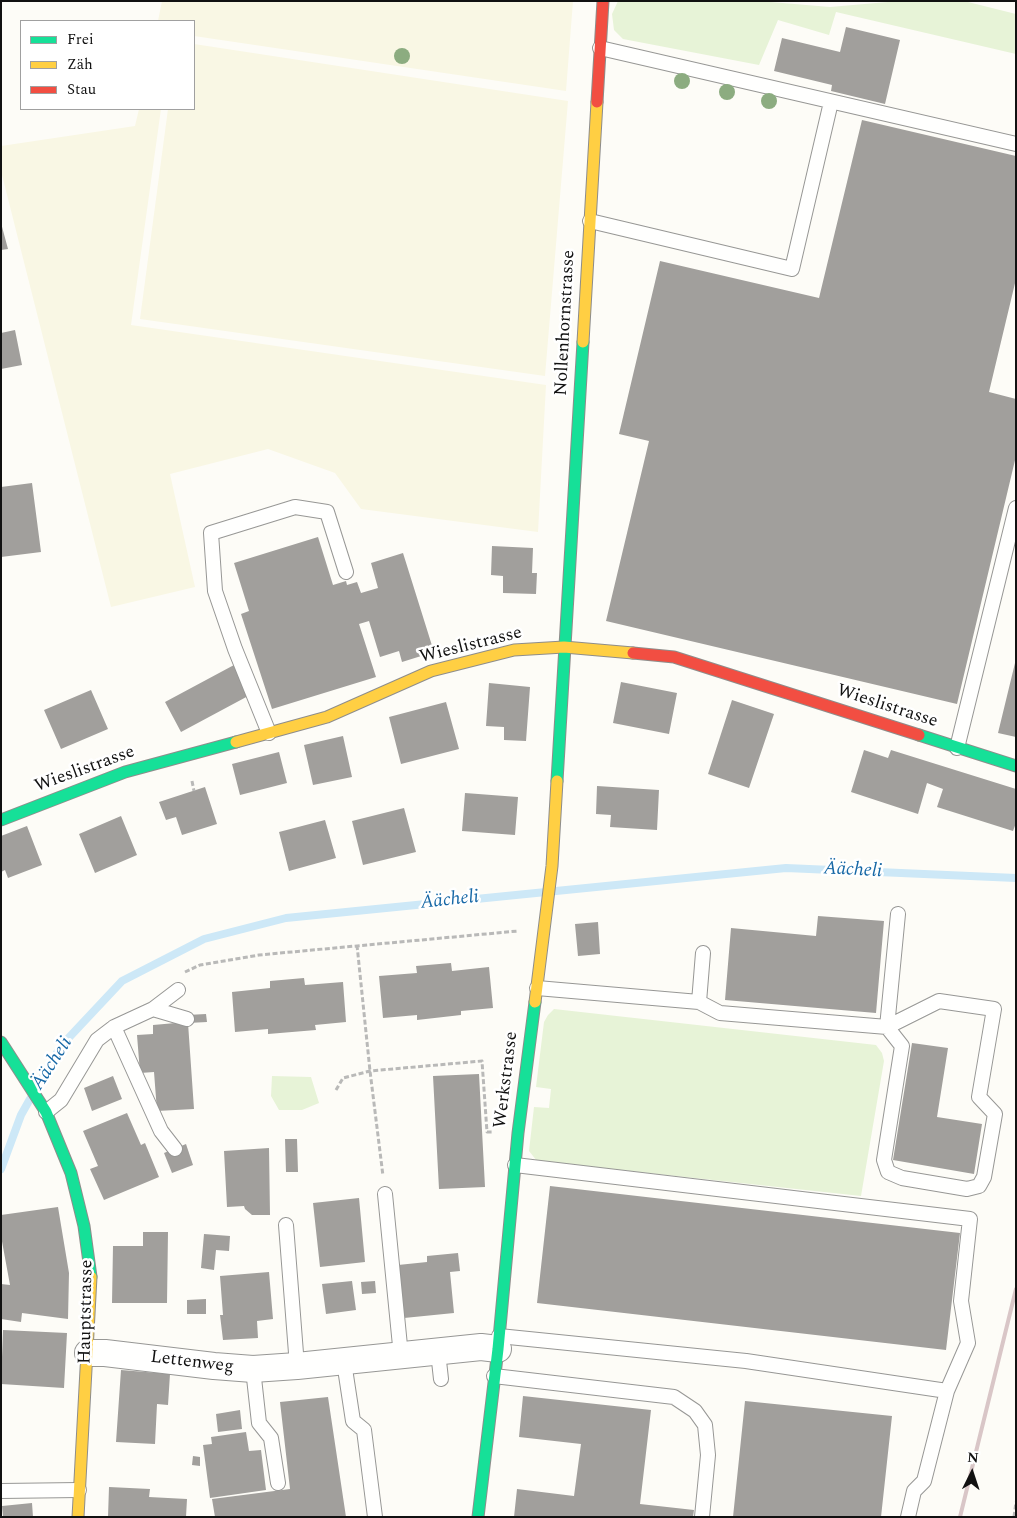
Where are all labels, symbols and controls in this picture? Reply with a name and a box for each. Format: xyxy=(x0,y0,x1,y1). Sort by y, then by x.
legend xyxy=(20,20,195,110)
text: Frei xyxy=(67,28,94,51)
text: Zäh xyxy=(67,53,93,76)
text: Stau xyxy=(67,78,96,101)
street label: Nollenhornstrasse xyxy=(551,250,581,396)
street label: Wieslistrasse xyxy=(418,623,524,669)
street label: Wieslistrasse xyxy=(834,681,940,733)
street label: Wieslistrasse xyxy=(32,742,138,798)
water label: Äächeli xyxy=(823,858,883,884)
water label: Äächeli xyxy=(420,887,480,915)
street label: Werkstrasse xyxy=(490,1030,524,1130)
water label: Äächeli xyxy=(27,1033,79,1095)
street label: Hauptstrasse xyxy=(75,1260,99,1364)
street label: Lettenweg xyxy=(149,1347,235,1379)
text: N xyxy=(967,1447,980,1468)
north arrow xyxy=(947,1448,997,1498)

